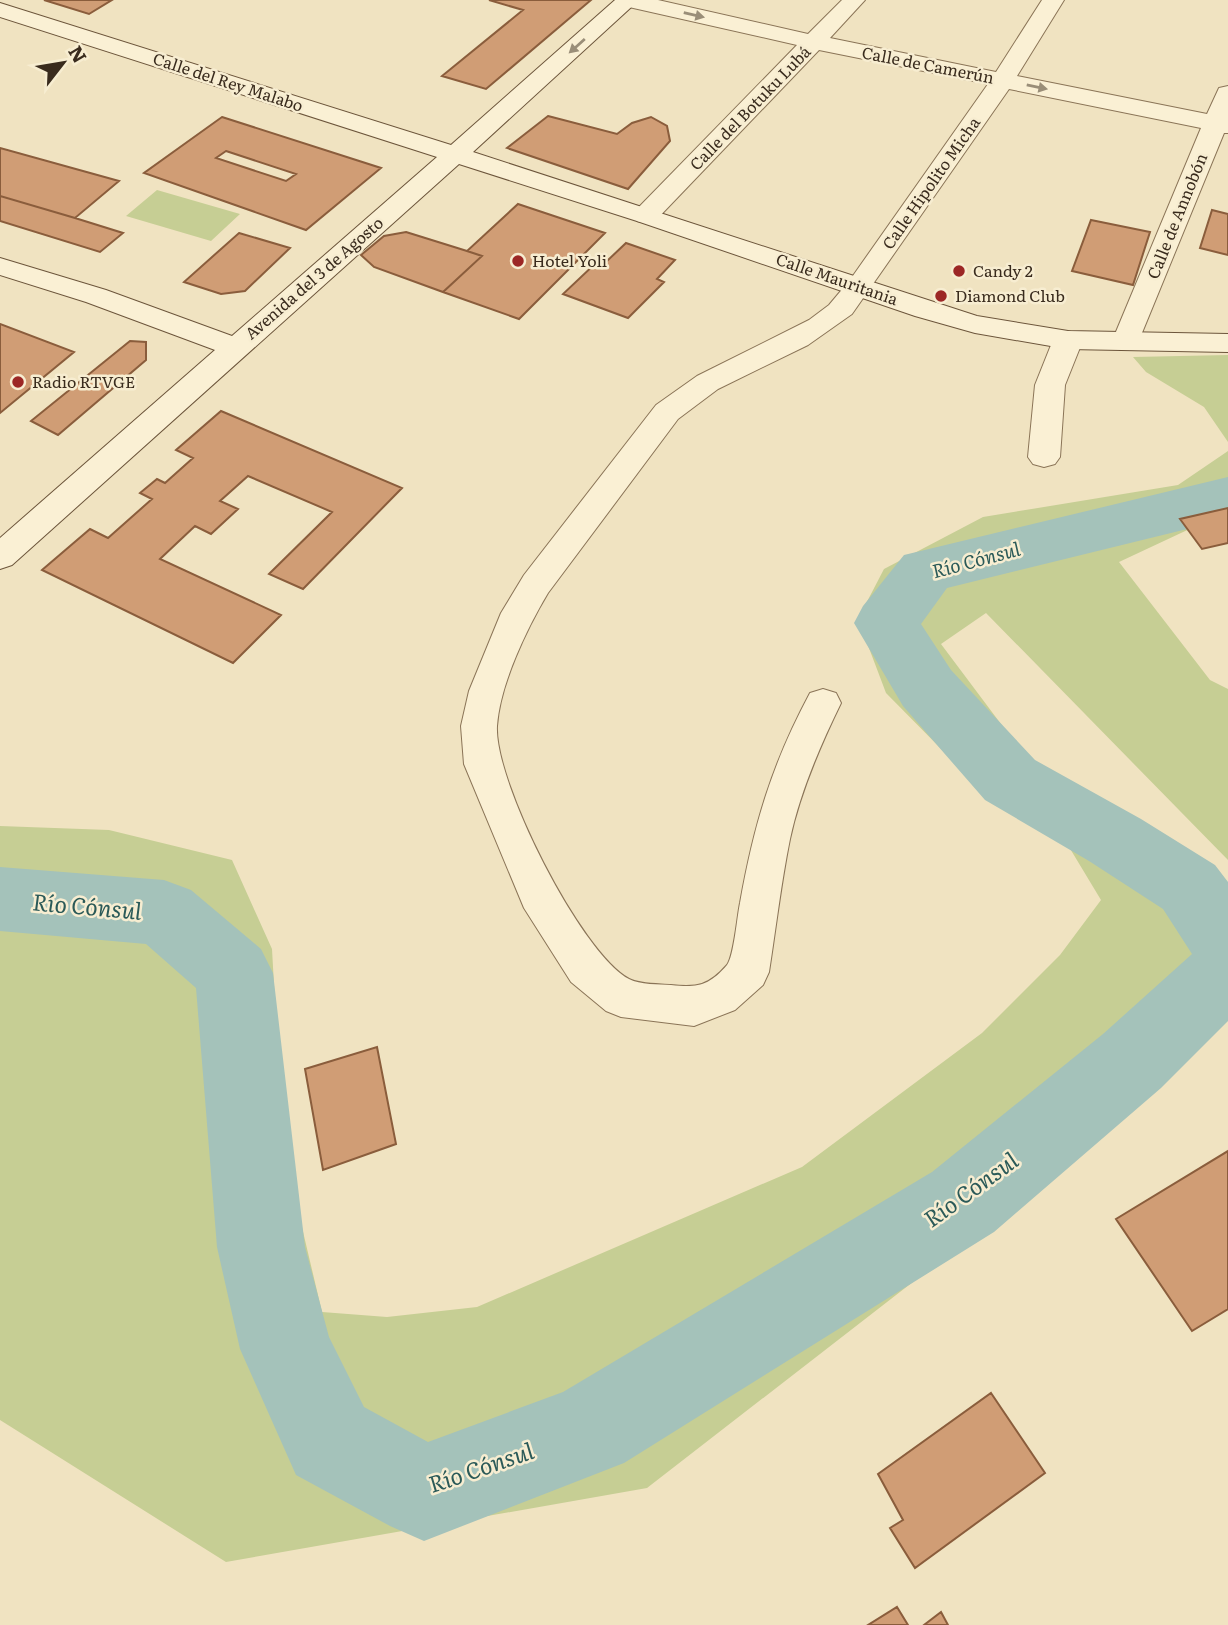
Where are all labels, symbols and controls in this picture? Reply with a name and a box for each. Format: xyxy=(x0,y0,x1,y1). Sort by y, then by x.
one-way arrow xyxy=(683,10,705,21)
north arrow xyxy=(28,28,98,98)
one-way arrow xyxy=(568,38,586,54)
street label: Calle del Botuku Lubá xyxy=(683,39,816,175)
street label: Calle de Camerún xyxy=(860,39,997,89)
text: N xyxy=(62,40,95,68)
street label: Calle del Rey Malabo xyxy=(150,45,306,117)
one-way arrow xyxy=(1026,81,1048,92)
street label: Calle Hipolito Micha xyxy=(875,111,985,254)
street label: Calle de Annobón xyxy=(1140,149,1212,282)
street label: Avenida del 3 de Agosto xyxy=(239,210,388,344)
street label: Calle Mauritania xyxy=(773,246,902,310)
place label: Hotel Yoli xyxy=(532,248,607,272)
marker: Hotel Yoli xyxy=(510,253,526,269)
place label: Candy 2 xyxy=(973,258,1033,282)
marker: Candy 2 xyxy=(951,263,967,279)
place label: Diamond Club xyxy=(955,283,1065,307)
marker: Diamond Club xyxy=(933,288,949,304)
place label: Radio RTVGE xyxy=(32,369,135,393)
marker: Radio RTVGE xyxy=(10,374,26,390)
water label: Río Cónsul xyxy=(929,534,1024,584)
water label: Río Cónsul xyxy=(31,883,144,927)
water label: Río Cónsul xyxy=(916,1142,1024,1234)
water label: Río Cónsul xyxy=(423,1432,538,1500)

